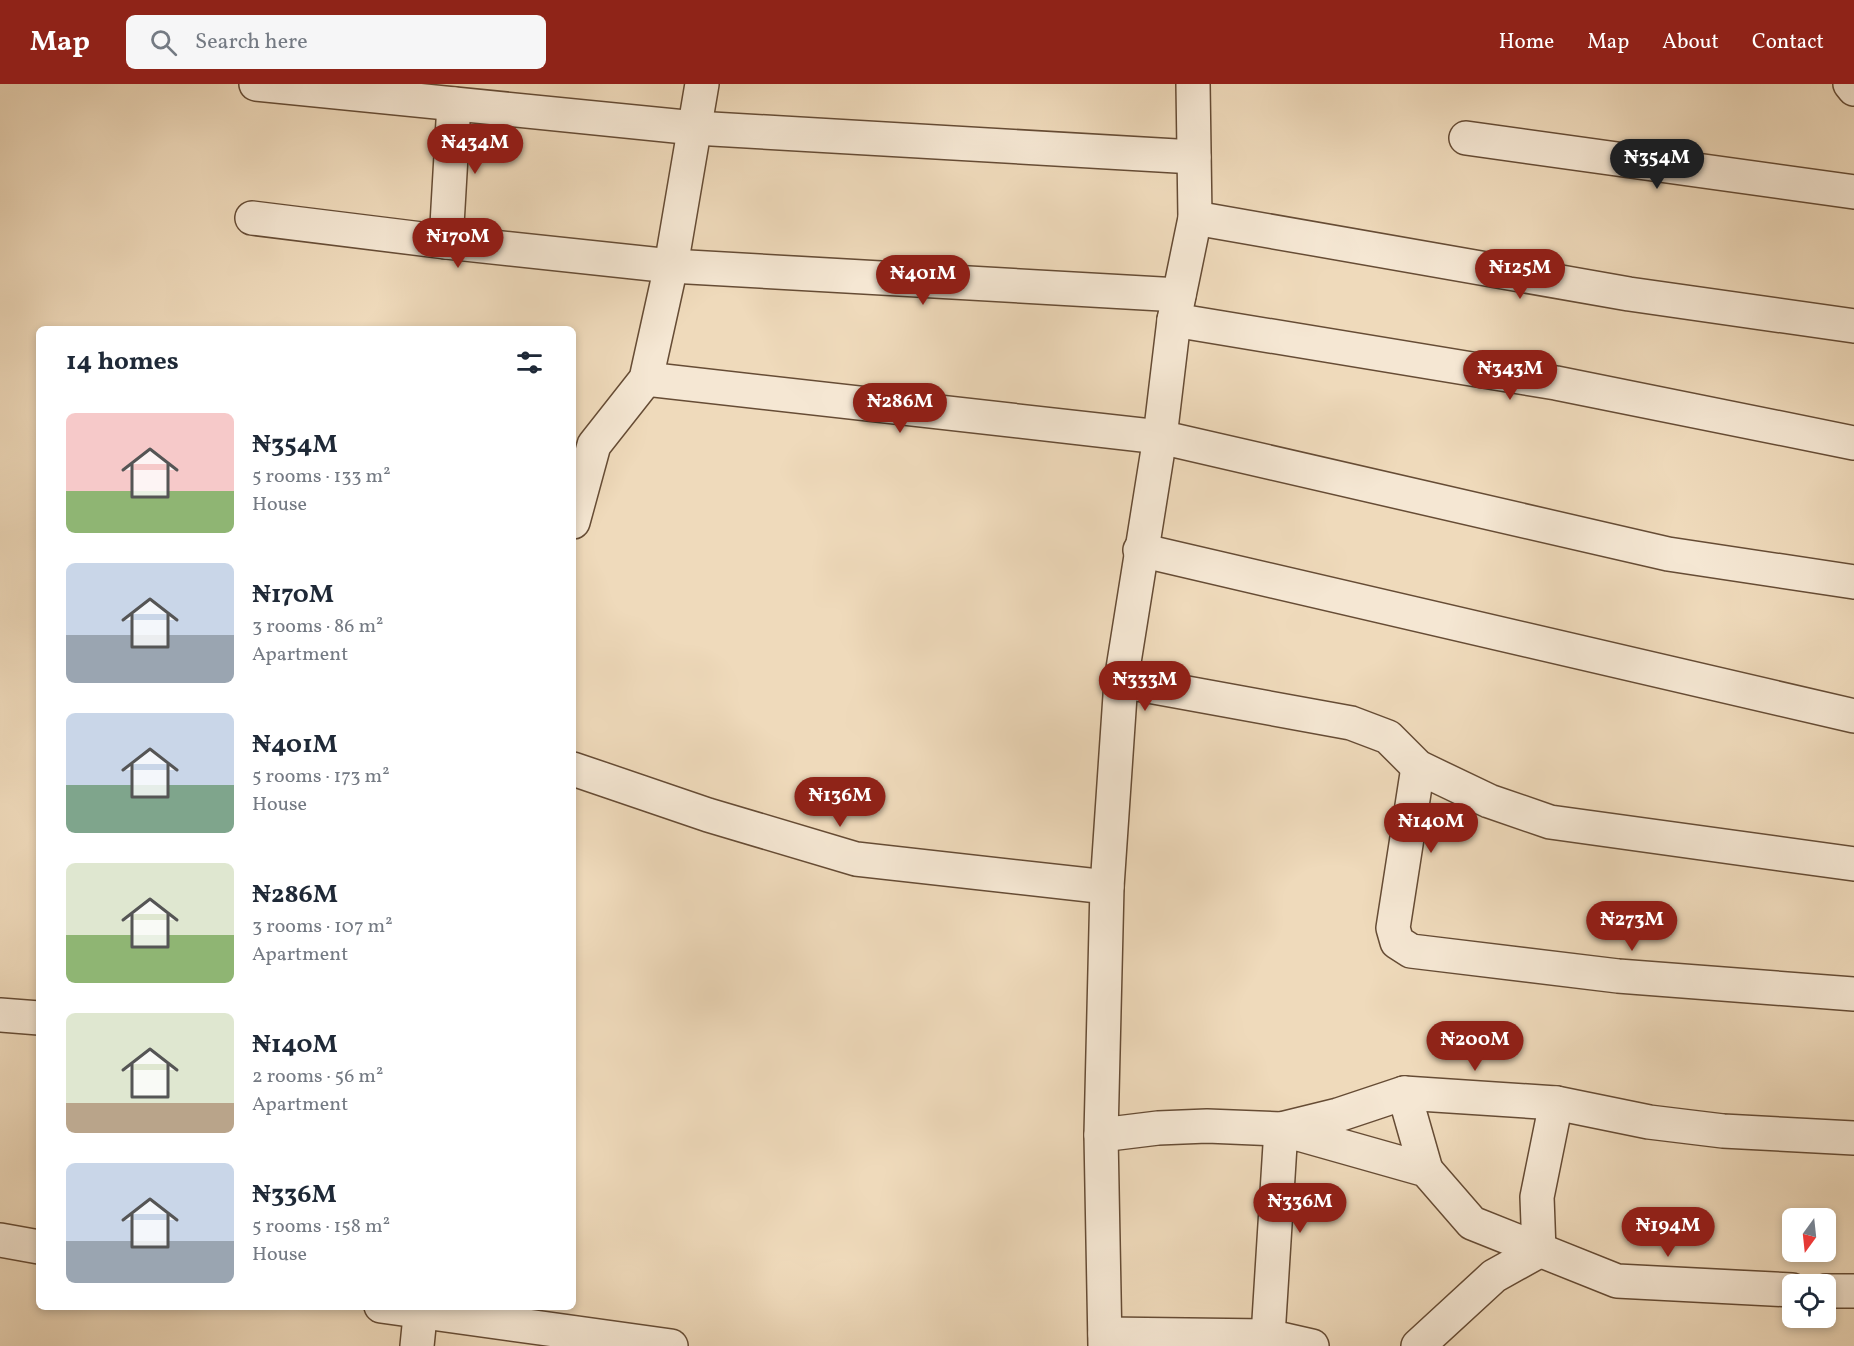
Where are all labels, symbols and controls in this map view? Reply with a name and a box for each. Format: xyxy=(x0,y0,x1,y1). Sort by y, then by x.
search box xyxy=(126,15,546,69)
text: Map xyxy=(30,23,90,62)
icon: search xyxy=(147,26,180,59)
text: Search here xyxy=(195,27,308,58)
text: Home xyxy=(1499,28,1554,57)
text: Map xyxy=(1587,28,1629,57)
text: About xyxy=(1662,28,1719,57)
text: Contact xyxy=(1752,28,1824,57)
pin: ₦434M xyxy=(433,124,517,175)
text: ₦434M xyxy=(441,129,509,157)
pin: ₦354M xyxy=(1615,139,1699,190)
text: ₦354M xyxy=(1624,144,1690,172)
pin: ₦170M xyxy=(416,218,500,269)
text: ₦170M xyxy=(426,223,490,251)
pin: ₦125M xyxy=(1478,249,1562,300)
text: ₦125M xyxy=(1489,254,1551,282)
pin: ₦401M xyxy=(881,255,965,306)
text: ₦401M xyxy=(890,260,956,288)
text: 14 homes xyxy=(66,344,179,380)
icon: filters xyxy=(513,346,546,379)
pin: ₦343M xyxy=(1468,350,1552,401)
text: ₦343M xyxy=(1477,355,1543,383)
pin: ₦286M xyxy=(858,383,942,434)
text: ₦286M xyxy=(867,388,933,416)
text: ₦354M xyxy=(252,427,338,463)
icon: home xyxy=(114,437,186,509)
text: 5 rooms · 133 m² xyxy=(252,463,391,491)
text: House xyxy=(252,491,307,519)
text: ₦170M xyxy=(252,577,334,613)
icon: home xyxy=(114,587,186,659)
text: 3 rooms · 86 m² xyxy=(252,613,383,641)
text: Apartment xyxy=(252,641,348,669)
pin: ₦333M xyxy=(1103,661,1187,712)
text: ₦333M xyxy=(1113,666,1177,694)
text: ₦401M xyxy=(252,727,338,763)
icon: home xyxy=(114,737,186,809)
text: 5 rooms · 173 m² xyxy=(252,763,390,791)
pin: ₦136M xyxy=(798,777,882,828)
text: ₦136M xyxy=(808,782,872,810)
text: House xyxy=(252,791,307,819)
pin: ₦140M xyxy=(1389,803,1473,854)
text: ₦140M xyxy=(1398,808,1464,836)
text: ₦286M xyxy=(252,877,338,913)
icon: home xyxy=(114,887,186,959)
pin: ₦273M xyxy=(1590,901,1674,952)
text: ₦273M xyxy=(1600,906,1664,934)
text: 3 rooms · 107 m² xyxy=(252,913,393,941)
text: Apartment xyxy=(252,941,348,969)
pin: ₦200M xyxy=(1433,1021,1517,1072)
text: ₦200M xyxy=(1441,1026,1509,1054)
text: ₦140M xyxy=(252,1027,338,1063)
icon: home xyxy=(114,1037,186,1109)
text: 2 rooms · 56 m² xyxy=(252,1063,383,1091)
text: Apartment xyxy=(252,1091,348,1119)
text: ₦336M xyxy=(252,1177,337,1213)
pin: ₦336M xyxy=(1258,1183,1342,1234)
icon: home xyxy=(114,1187,186,1259)
text: ₦336M xyxy=(1267,1188,1333,1216)
pin: ₦194M xyxy=(1626,1207,1710,1258)
north arrow xyxy=(1782,1208,1836,1262)
map controls xyxy=(1782,1208,1836,1328)
text: ₦194M xyxy=(1636,1212,1700,1240)
text: 5 rooms · 158 m² xyxy=(252,1213,390,1241)
text: House xyxy=(252,1241,307,1269)
button: locate xyxy=(1782,1274,1836,1328)

